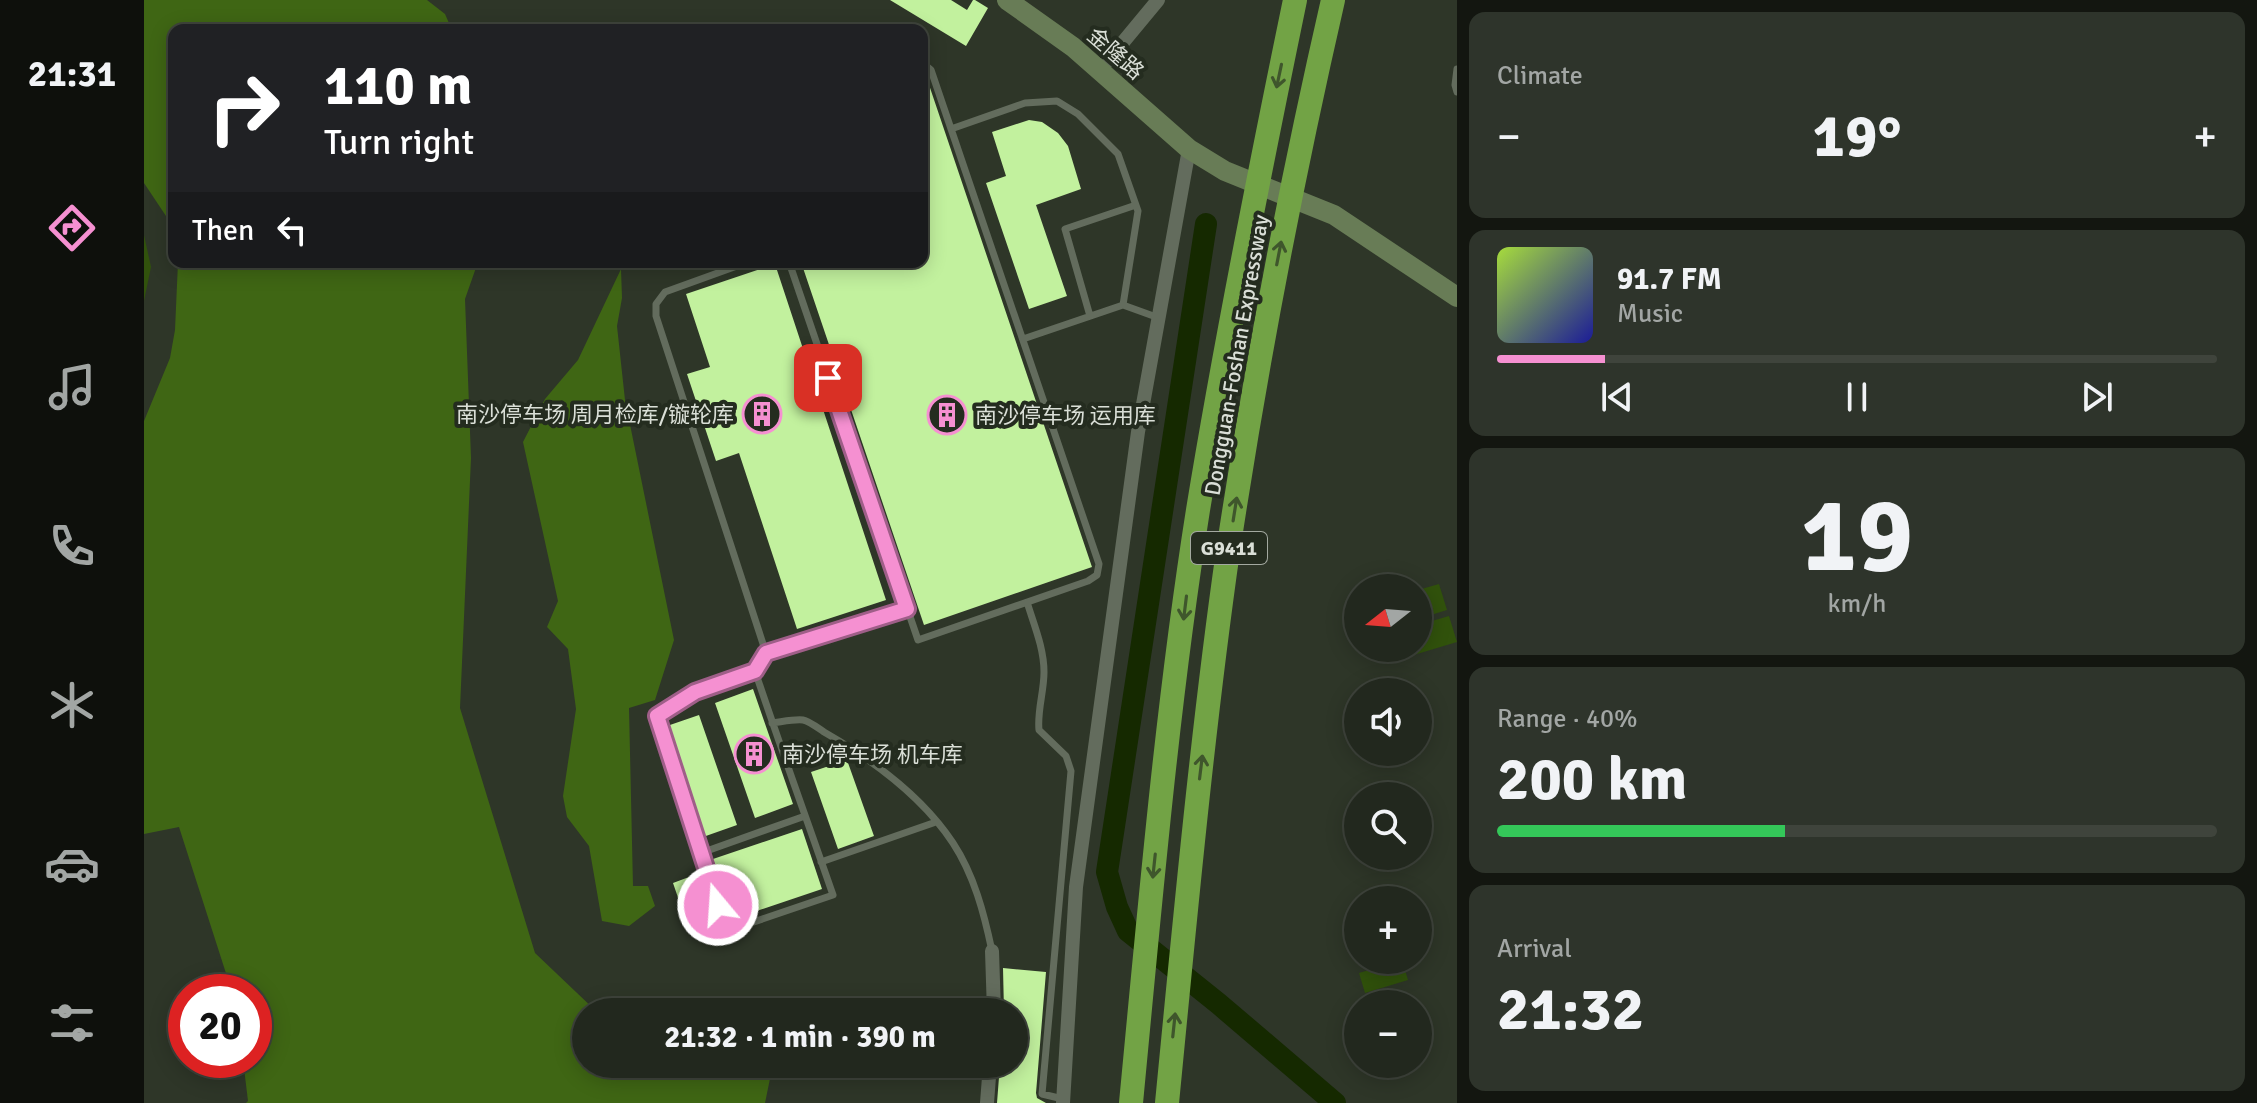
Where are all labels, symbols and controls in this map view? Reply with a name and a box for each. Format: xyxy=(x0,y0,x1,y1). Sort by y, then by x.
street label: 金隆路 xyxy=(1082,22,1149,85)
text: 110 m xyxy=(324,51,472,120)
text: 21:31 xyxy=(28,52,116,97)
icon: right xyxy=(192,56,296,160)
text: Climate xyxy=(1497,60,1583,92)
one-way arrow xyxy=(1271,63,1286,89)
text: 19° xyxy=(1813,100,1901,174)
text: − xyxy=(1497,110,1521,164)
text: + xyxy=(2193,110,2217,164)
text: Turn right xyxy=(324,120,474,165)
icon: directions xyxy=(44,200,100,256)
icon: left xyxy=(270,208,314,252)
text: Then xyxy=(192,212,254,249)
street label: Dongguan-Foshan Expressway xyxy=(1198,212,1275,498)
one-way arrow xyxy=(1272,240,1287,266)
text: 91.7 FM xyxy=(1617,261,1722,298)
text: Music xyxy=(1617,298,1683,330)
pin xyxy=(794,344,862,412)
icon: arrive xyxy=(806,356,850,400)
icon: music xyxy=(44,359,100,415)
icon: previous xyxy=(1595,375,1639,419)
icon: pause xyxy=(1835,375,1879,419)
icon: next xyxy=(2075,375,2119,419)
building icon: 南沙停车场 周月检库/镟轮库 xyxy=(741,393,783,435)
building icon: 南沙停车场 运用库 xyxy=(926,394,968,436)
place label: 南沙停车场 周月检库/镟轮库 xyxy=(456,401,734,428)
place label: 南沙停车场 运用库 xyxy=(975,402,1156,429)
text: 19 xyxy=(1801,472,1913,600)
one-way arrow xyxy=(1228,497,1243,522)
icon: phone xyxy=(44,518,100,574)
road number: G9411 xyxy=(1191,532,1267,564)
north arrow xyxy=(1344,574,1432,662)
map controls xyxy=(1344,574,1432,1078)
text: km/h xyxy=(1828,588,1886,620)
one-way arrow xyxy=(1177,595,1192,620)
icon: climate xyxy=(44,677,100,733)
button: sound xyxy=(1344,678,1432,766)
text: Range · 40% xyxy=(1497,703,1638,735)
building icon: 南沙停车场 机车库 xyxy=(733,733,775,775)
place label: 南沙停车场 机车库 xyxy=(782,741,963,768)
text: 200 km xyxy=(1497,743,1687,817)
one-way arrow xyxy=(1194,754,1209,781)
button: search xyxy=(1344,782,1432,870)
icon: car xyxy=(44,836,100,892)
one-way arrow xyxy=(1146,852,1161,879)
position arrow xyxy=(676,863,760,947)
button: + xyxy=(1344,886,1432,974)
text: Arrival xyxy=(1497,933,1572,965)
text: 21:32 xyxy=(1497,973,1644,1047)
speed limit sign: 20 xyxy=(168,974,272,1078)
button: − xyxy=(1344,990,1432,1078)
icon: filters xyxy=(44,995,100,1051)
one-way arrow xyxy=(1167,1012,1182,1039)
text: 21:32 · 1 min · 390 m xyxy=(664,1019,936,1056)

